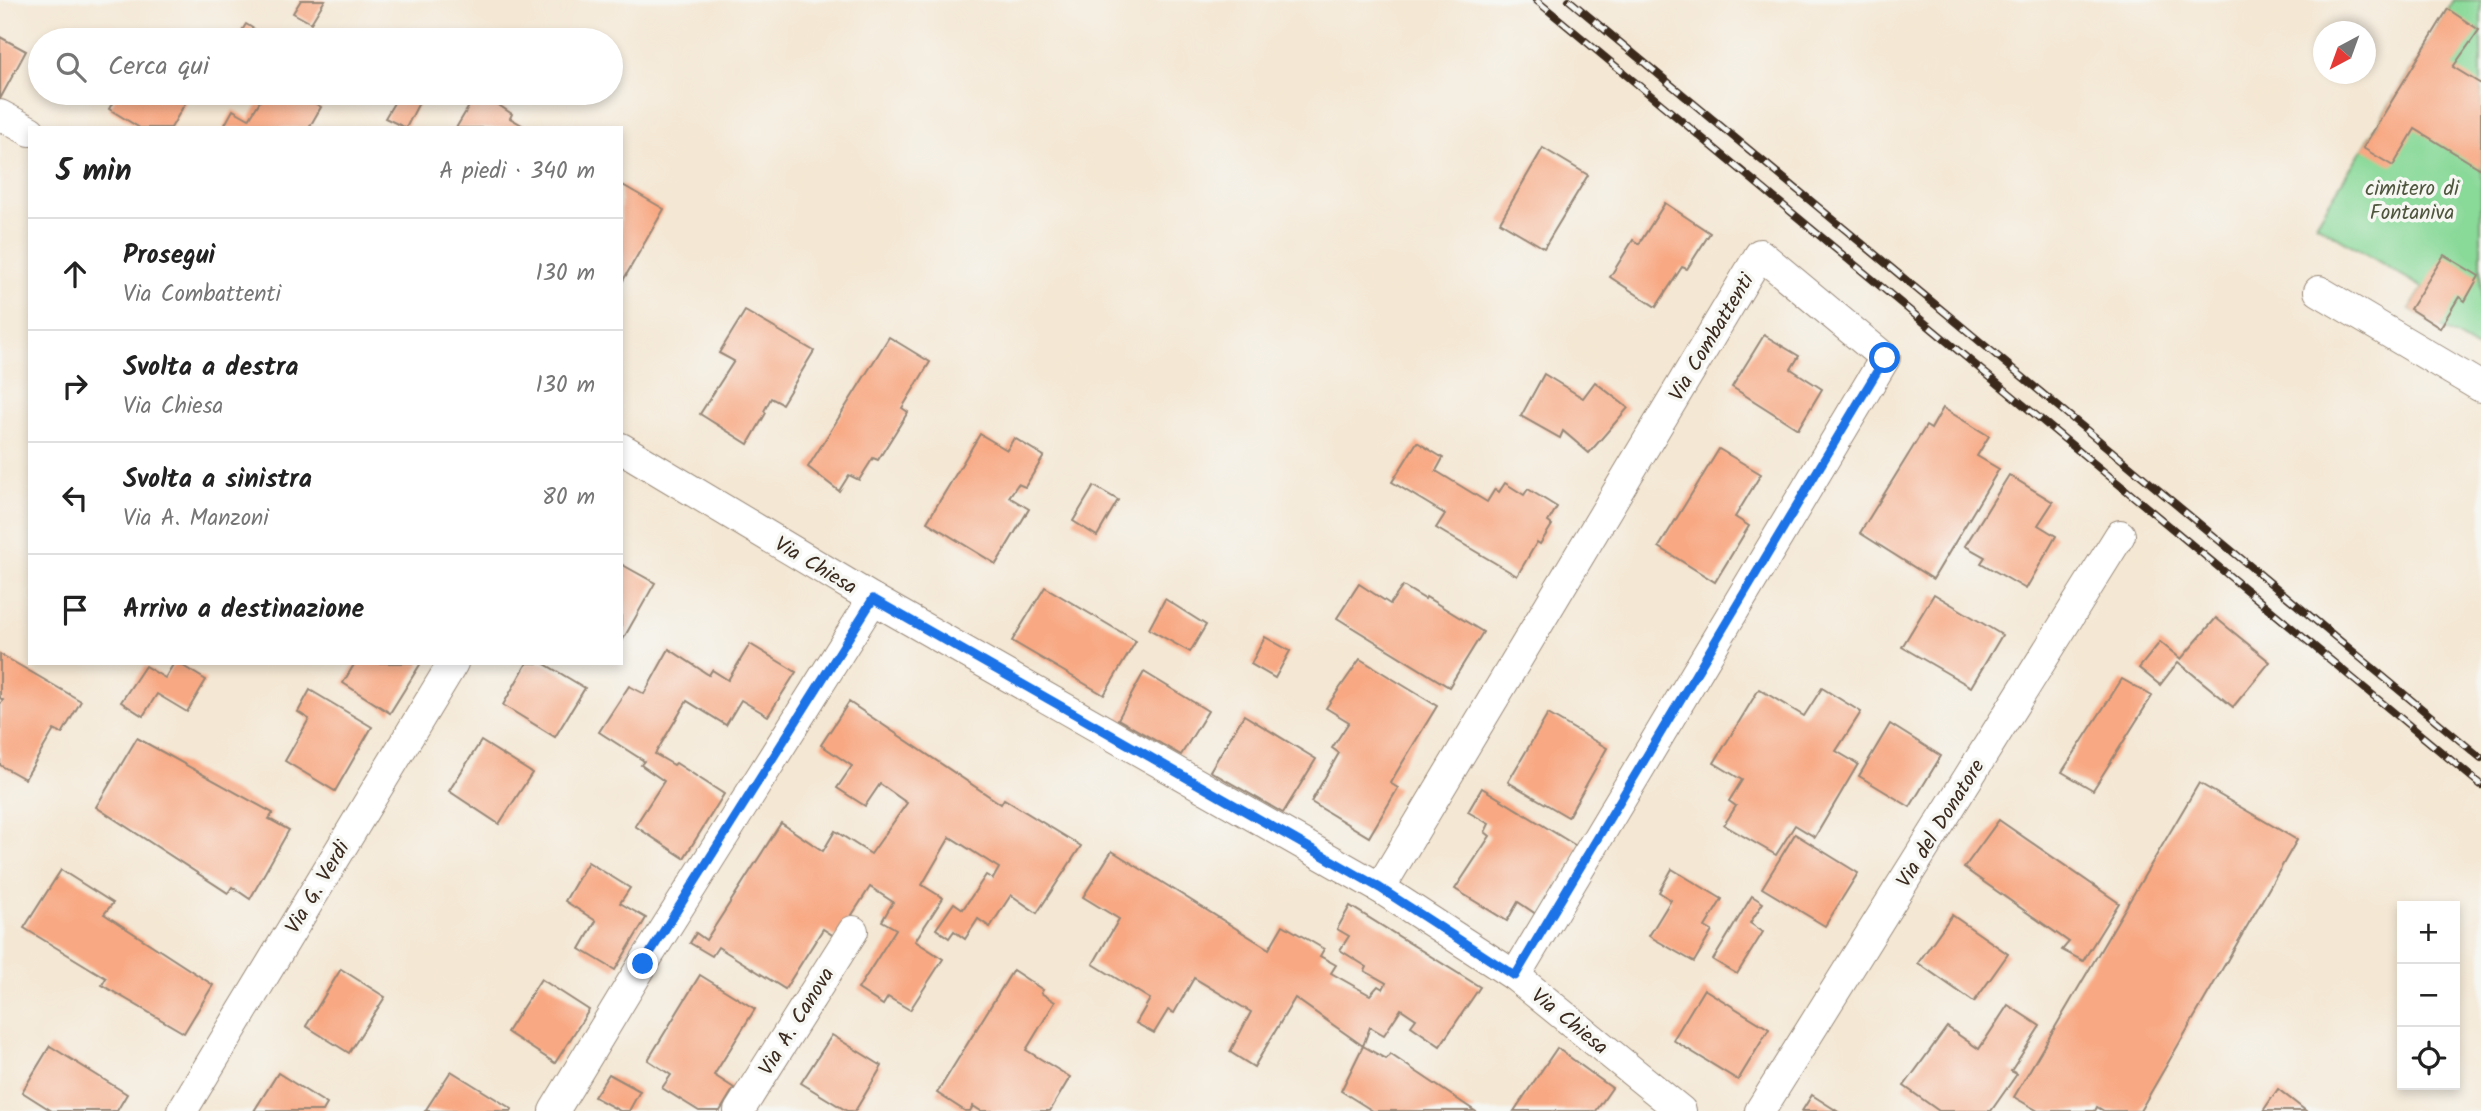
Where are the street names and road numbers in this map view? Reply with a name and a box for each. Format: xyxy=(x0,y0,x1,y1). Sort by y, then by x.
street label: Via Combattenti xyxy=(1661,267,1764,408)
street label: Via Chiesa xyxy=(768,529,863,604)
street label: Via del Donatore xyxy=(1889,753,1994,894)
street label: Via G. Verdi xyxy=(277,834,360,941)
street label: Via A. Canova xyxy=(751,961,844,1082)
street label: Via Chiesa xyxy=(1523,981,1615,1064)

